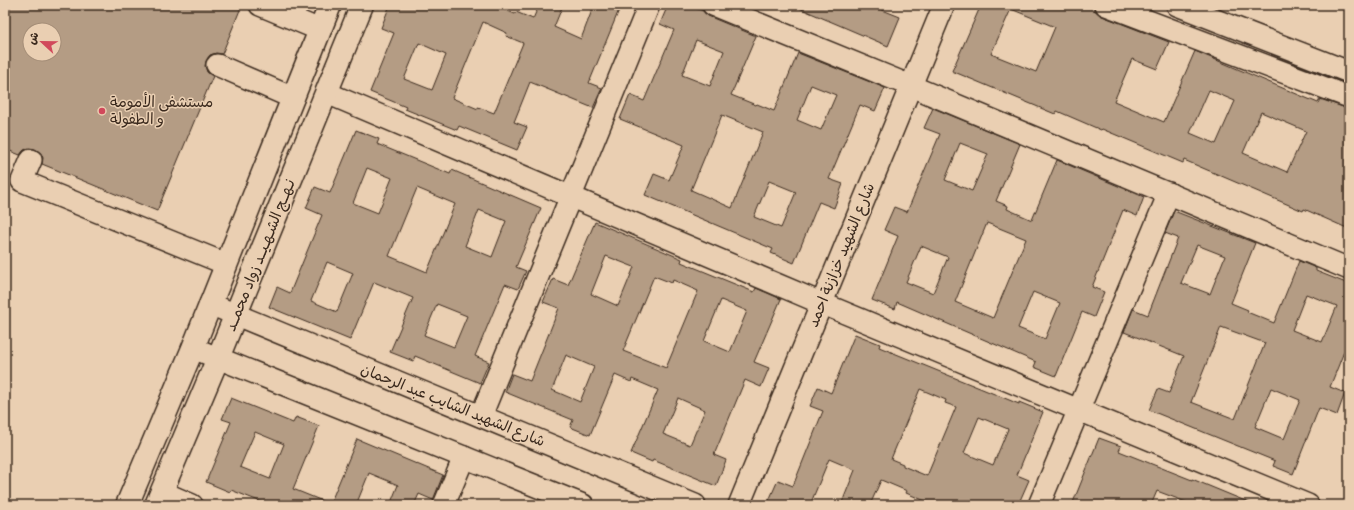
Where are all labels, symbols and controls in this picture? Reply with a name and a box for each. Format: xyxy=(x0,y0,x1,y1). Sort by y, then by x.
north arrow xyxy=(22,22,62,62)
text: ش xyxy=(25,30,44,48)
place label: مستشفى الأمومة و الطفولة xyxy=(110,92,213,132)
marker: مستشفى الأمومة و الطفولة xyxy=(97,106,107,116)
street label: نـهــج الشـهـيــد زواد محمــد xyxy=(221,176,303,335)
street label: شارع الشهيد خزازنة احمد xyxy=(804,180,882,331)
street label: شارع الشهيد الشايب عبد الرحمان xyxy=(357,360,548,454)

